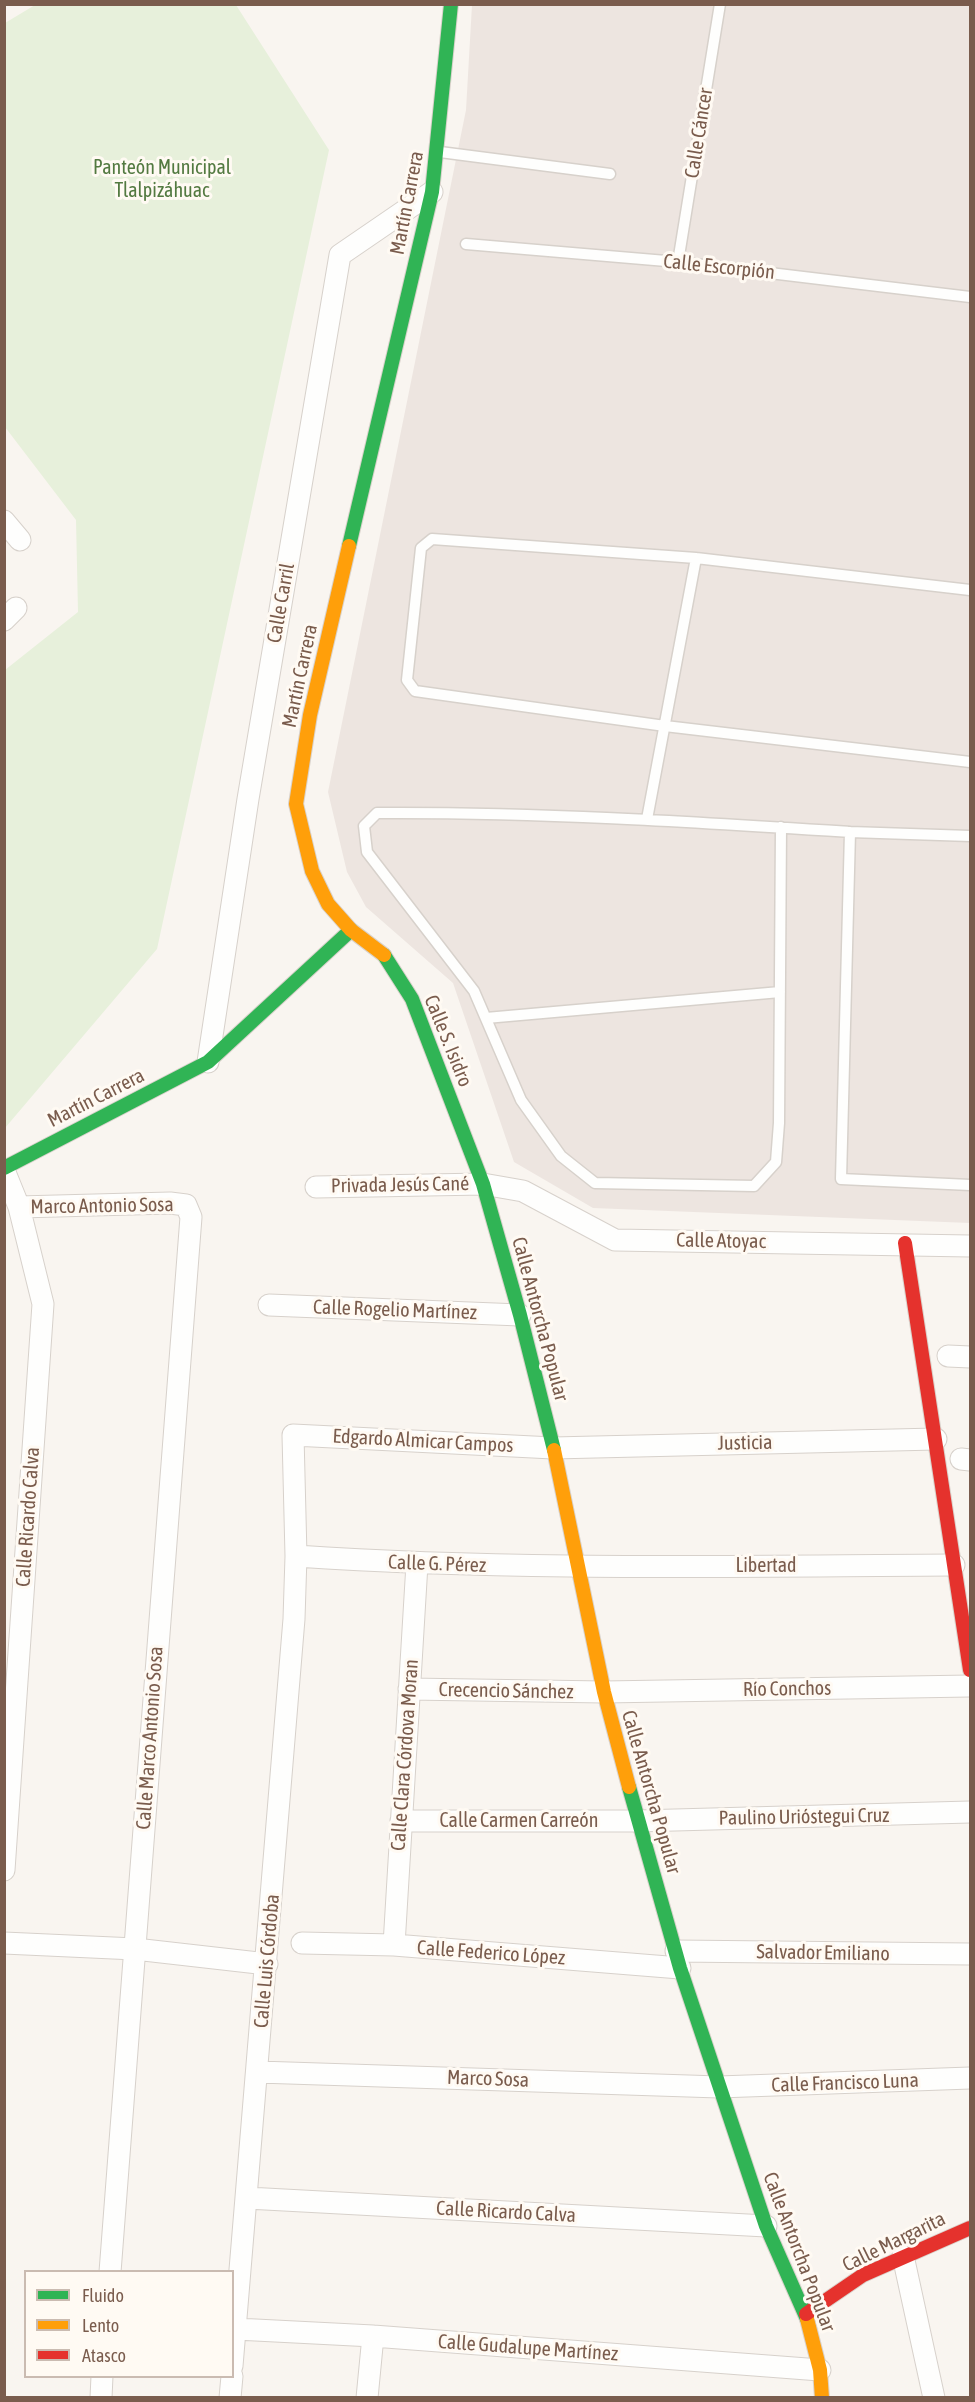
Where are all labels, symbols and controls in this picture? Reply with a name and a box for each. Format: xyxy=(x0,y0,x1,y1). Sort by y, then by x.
street label: Calle Cáncer xyxy=(680,86,718,180)
street label: Martín Carrera xyxy=(385,149,429,257)
park label: Panteón Municipal Tlalpizáhuac xyxy=(93,156,231,203)
street label: Calle Escorpión xyxy=(662,249,776,285)
street label: Calle Carril xyxy=(262,561,300,645)
street label: Martín Carrera xyxy=(277,622,323,730)
street label: Calle S. Isidro xyxy=(419,992,477,1090)
street label: Martín Carrera xyxy=(44,1063,148,1133)
street label: Privada Jesús Cané xyxy=(331,1172,469,1198)
street label: Marco Antonio Sosa xyxy=(30,1193,174,1219)
street label: Calle Atoyac xyxy=(676,1228,766,1254)
street label: Calle Antorcha Popular xyxy=(507,1234,573,1404)
street label: Calle Rogelio Martínez xyxy=(313,1295,477,1325)
street label: Edgardo Almicar Campos xyxy=(332,1424,514,1458)
street label: Justicia xyxy=(717,1431,773,1455)
street label: Calle Ricardo Calva xyxy=(11,1446,45,1588)
street label: Calle G. Pérez xyxy=(387,1550,487,1578)
street label: Libertad xyxy=(735,1554,797,1578)
street label: Calle Marco Antonio Sosa xyxy=(132,1646,168,1830)
street label: Calle Clara Córdova Moran xyxy=(386,1658,424,1852)
street label: Río Conchos xyxy=(743,1676,831,1702)
street label: Crecencio Sánchez xyxy=(438,1678,574,1704)
street label: Calle Antorcha Popular xyxy=(616,1708,686,1876)
street label: Paulino Urióstegui Cruz xyxy=(718,1804,890,1830)
street label: Calle Carmen Carreón xyxy=(440,1809,598,1833)
street label: Calle Luis Córdoba xyxy=(249,1893,285,2029)
street label: Calle Federico López xyxy=(416,1936,566,1970)
street label: Salvador Emiliano xyxy=(756,1940,890,1966)
street label: Marco Sosa xyxy=(446,2066,530,2092)
street label: Calle Francisco Luna xyxy=(771,2068,919,2098)
street label: Calle Antorcha Popular xyxy=(758,2169,840,2335)
street label: Calle Ricardo Calva xyxy=(435,2196,577,2228)
street label: Calle Margarita xyxy=(839,2207,949,2277)
legend xyxy=(24,2270,234,2378)
text: Fluido xyxy=(82,2285,124,2306)
text: Lento xyxy=(82,2315,119,2336)
street label: Calle Gudalupe Martínez xyxy=(437,2330,619,2366)
text: Atasco xyxy=(82,2345,126,2366)

